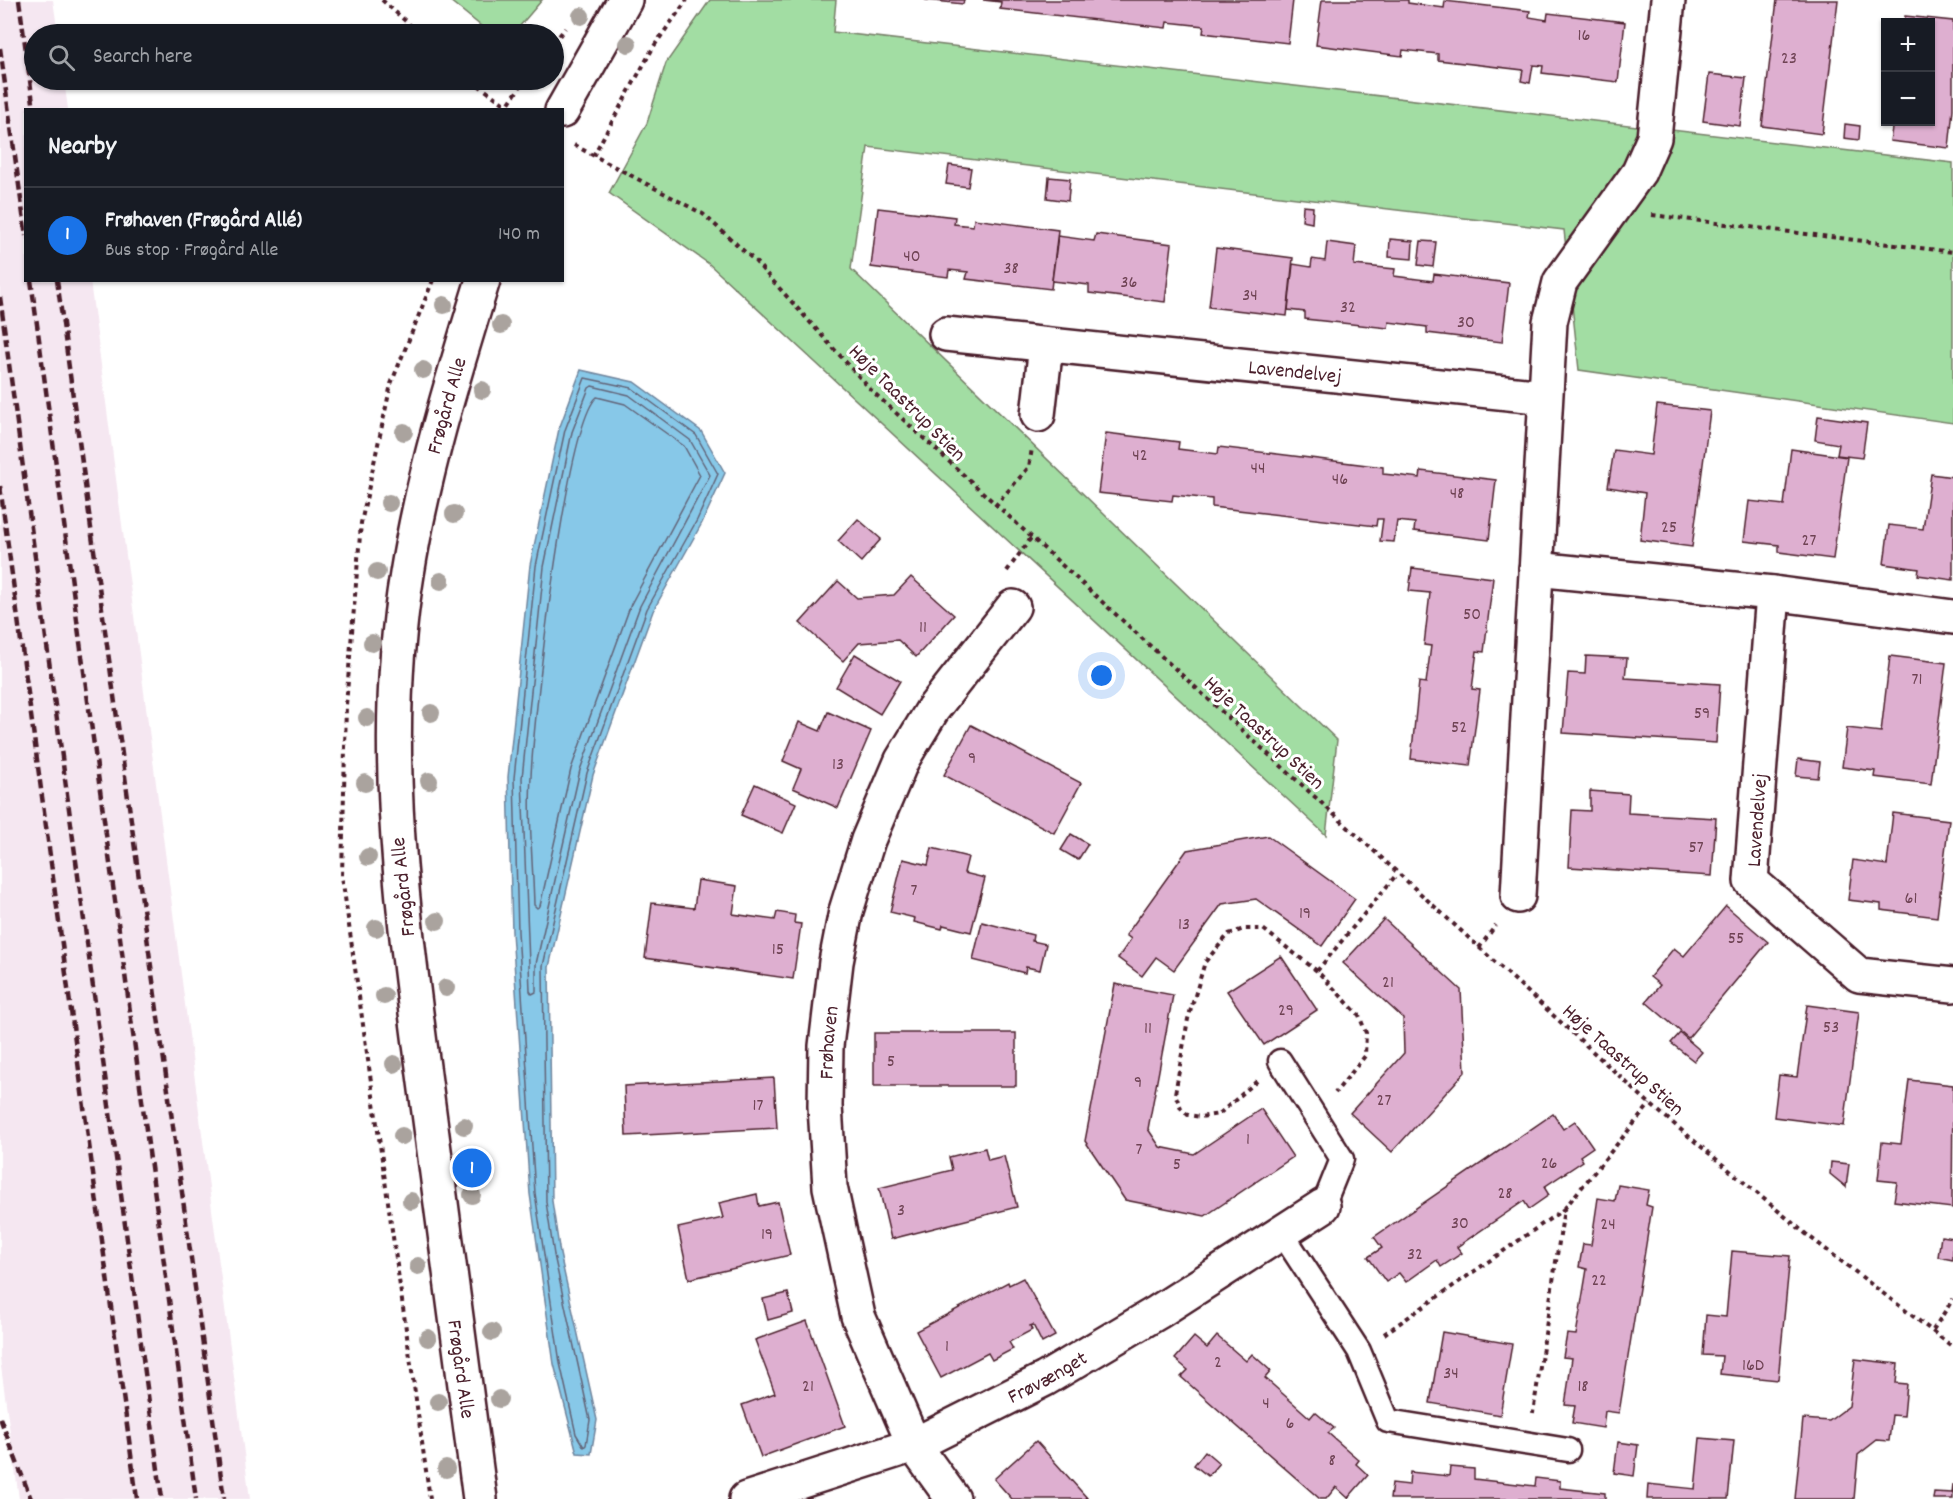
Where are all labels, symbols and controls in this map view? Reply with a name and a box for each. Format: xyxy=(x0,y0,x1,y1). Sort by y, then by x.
map controls xyxy=(1881,18,1935,126)
button: + xyxy=(1881,18,1935,72)
search box xyxy=(24,24,564,90)
house number: 16 xyxy=(1578,24,1590,49)
icon: search xyxy=(45,41,78,74)
text: Search here xyxy=(93,42,192,73)
house number: 23 xyxy=(1781,47,1797,72)
button: − xyxy=(1881,72,1935,126)
text: Nearby xyxy=(48,129,116,166)
text: Frøhaven (Frøgård Allé) xyxy=(105,206,302,237)
text: 1 xyxy=(65,221,70,249)
text: 140 m xyxy=(498,221,540,249)
text: Bus stop · Frøgård Alle xyxy=(105,237,278,265)
house number: 40 xyxy=(903,245,921,270)
house number: 38 xyxy=(1003,257,1019,282)
house number: 36 xyxy=(1121,271,1137,296)
house number: 34 xyxy=(1242,284,1258,309)
house number: 32 xyxy=(1340,296,1356,321)
house number: 30 xyxy=(1457,311,1475,336)
street label: Høje Taastrup Stien xyxy=(840,339,971,470)
street label: Frøgård Alle xyxy=(421,354,477,458)
street label: Lavendelvej xyxy=(1247,354,1343,394)
house number: 42 xyxy=(1132,444,1148,469)
house number: 44 xyxy=(1251,457,1265,482)
house number: 46 xyxy=(1332,468,1348,493)
house number: 48 xyxy=(1450,482,1464,507)
house number: 25 xyxy=(1661,516,1677,541)
house number: 27 xyxy=(1802,529,1816,554)
house number: 50 xyxy=(1463,603,1481,628)
house number: 11 xyxy=(919,616,927,641)
your location xyxy=(1087,661,1116,690)
house number: 71 xyxy=(1912,668,1922,693)
street label: Høje Taastrup Stien xyxy=(1196,670,1330,798)
house number: 59 xyxy=(1694,702,1710,727)
house number: 52 xyxy=(1451,716,1467,741)
house number: 9 xyxy=(968,747,976,772)
house number: 13 xyxy=(832,753,844,778)
street label: Lavendelvej xyxy=(1741,772,1777,868)
street label: Frøgård Alle xyxy=(385,836,425,938)
house number: 57 xyxy=(1688,836,1704,861)
house number: 7 xyxy=(911,879,918,904)
house number: 61 xyxy=(1905,887,1917,912)
house number: 19 xyxy=(1299,902,1311,927)
house number: 13 xyxy=(1178,913,1190,938)
house number: 55 xyxy=(1728,927,1744,952)
house number: 15 xyxy=(772,938,784,963)
house number: 21 xyxy=(1382,971,1394,996)
street label: Høje Taastrup Stien xyxy=(1554,998,1690,1124)
house number: 29 xyxy=(1278,999,1294,1024)
street label: Frøhaven xyxy=(813,1004,849,1080)
house number: 53 xyxy=(1823,1016,1839,1041)
house number: 11 xyxy=(1144,1017,1152,1042)
house number: 5 xyxy=(887,1050,895,1075)
house number: 9 xyxy=(1134,1071,1142,1096)
house number: 27 xyxy=(1377,1089,1391,1114)
house number: 17 xyxy=(753,1094,764,1119)
house number: 1 xyxy=(1246,1128,1250,1153)
house number: 7 xyxy=(1136,1138,1143,1163)
pin: 1 xyxy=(452,1146,492,1190)
house number: 26 xyxy=(1541,1152,1557,1177)
house number: 5 xyxy=(1173,1153,1181,1178)
house number: 28 xyxy=(1497,1182,1513,1207)
house number: 3 xyxy=(897,1199,905,1224)
house number: 30 xyxy=(1451,1212,1469,1237)
house number: 24 xyxy=(1600,1213,1616,1238)
house number: 19 xyxy=(761,1223,773,1248)
house number: 32 xyxy=(1407,1243,1423,1268)
house number: 22 xyxy=(1591,1269,1607,1294)
street label: Frøgård Alle xyxy=(437,1318,481,1421)
house number: 1 xyxy=(945,1335,949,1360)
street label: Frøvænget xyxy=(1003,1345,1094,1413)
house number: 2 xyxy=(1214,1351,1222,1376)
house number: 16D xyxy=(1742,1354,1764,1379)
house number: 34 xyxy=(1443,1362,1459,1387)
house number: 21 xyxy=(802,1375,814,1400)
house number: 18 xyxy=(1577,1375,1589,1400)
house number: 4 xyxy=(1262,1392,1270,1417)
house number: 6 xyxy=(1286,1412,1294,1437)
house number: 8 xyxy=(1328,1449,1336,1474)

